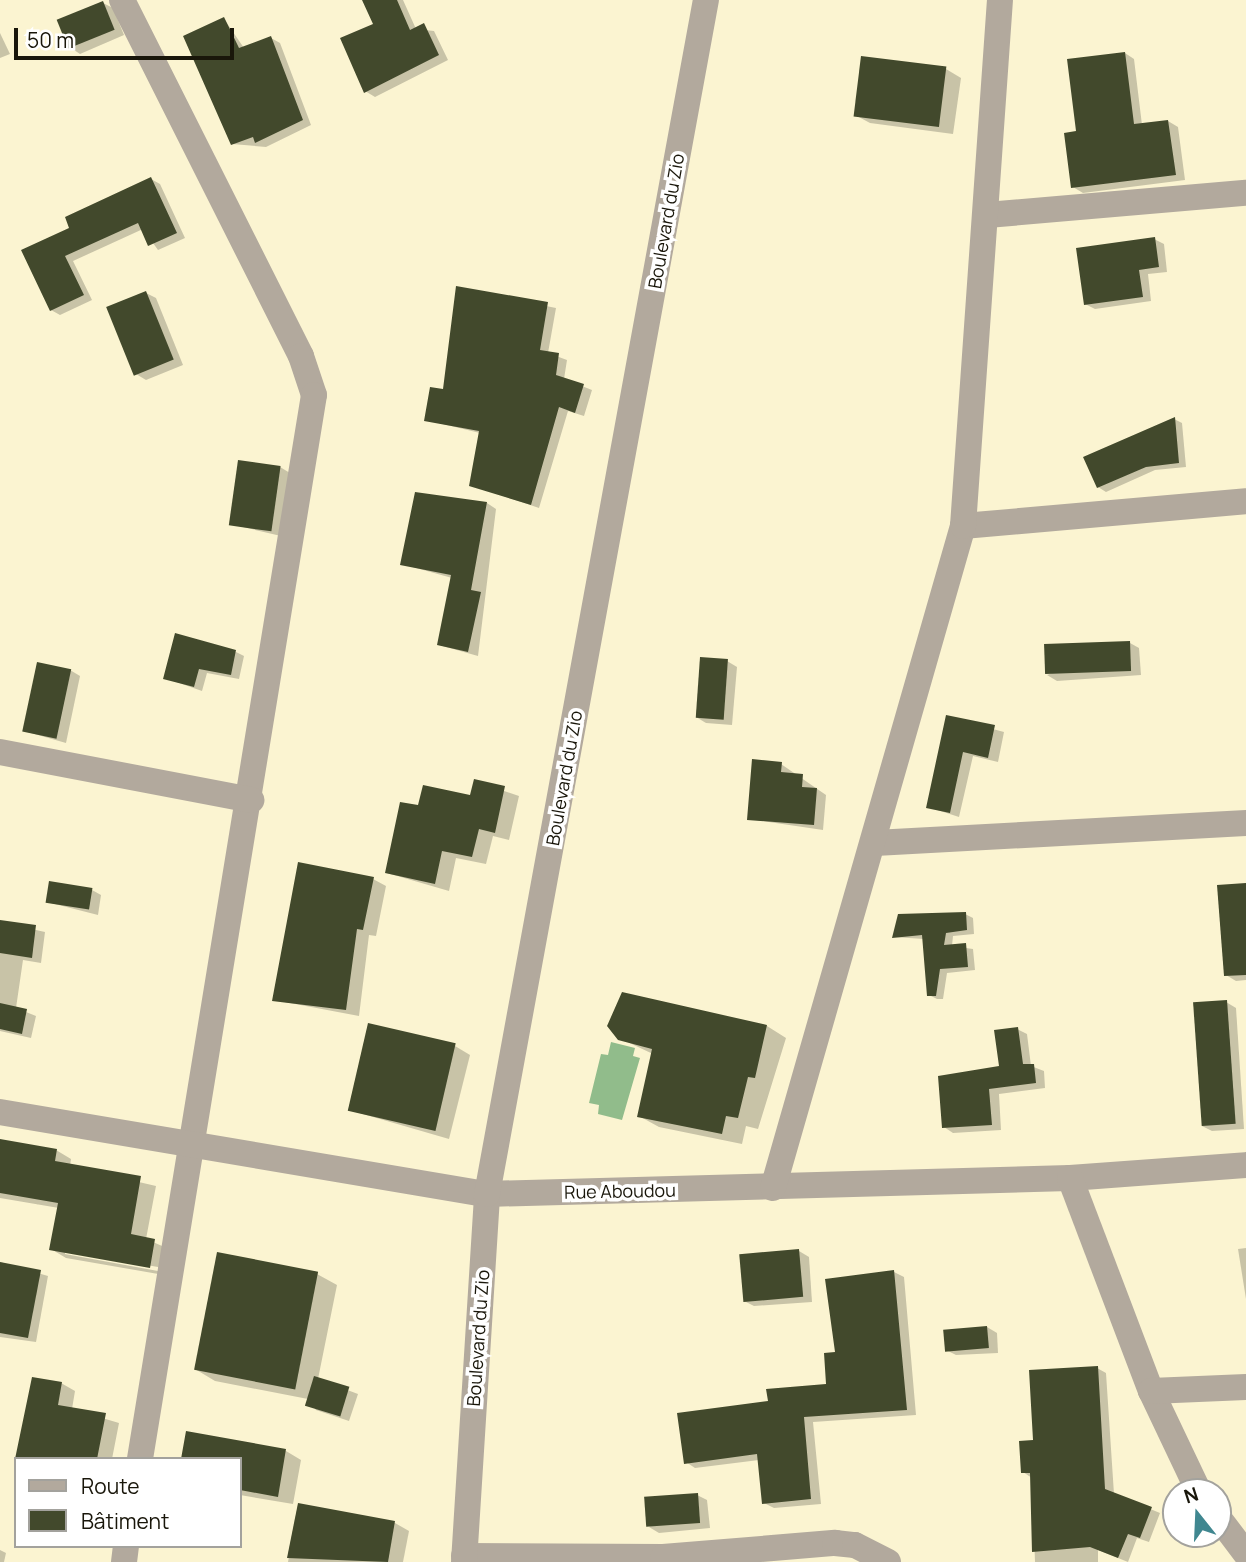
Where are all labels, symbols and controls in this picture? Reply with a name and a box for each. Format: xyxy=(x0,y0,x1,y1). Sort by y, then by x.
scale bar xyxy=(18,14,238,58)
text: 50 m xyxy=(27,26,74,54)
street label: Boulevard du Zio xyxy=(643,152,689,290)
street label: Boulevard du Zio xyxy=(541,709,587,847)
street label: Rue Aboudou xyxy=(564,1179,676,1203)
street label: Boulevard du Zio xyxy=(462,1269,494,1407)
legend xyxy=(14,1457,242,1548)
text: Route xyxy=(81,1472,139,1500)
north arrow xyxy=(1162,1478,1232,1548)
text: N xyxy=(1181,1480,1202,1509)
text: Bâtiment xyxy=(81,1507,169,1535)

